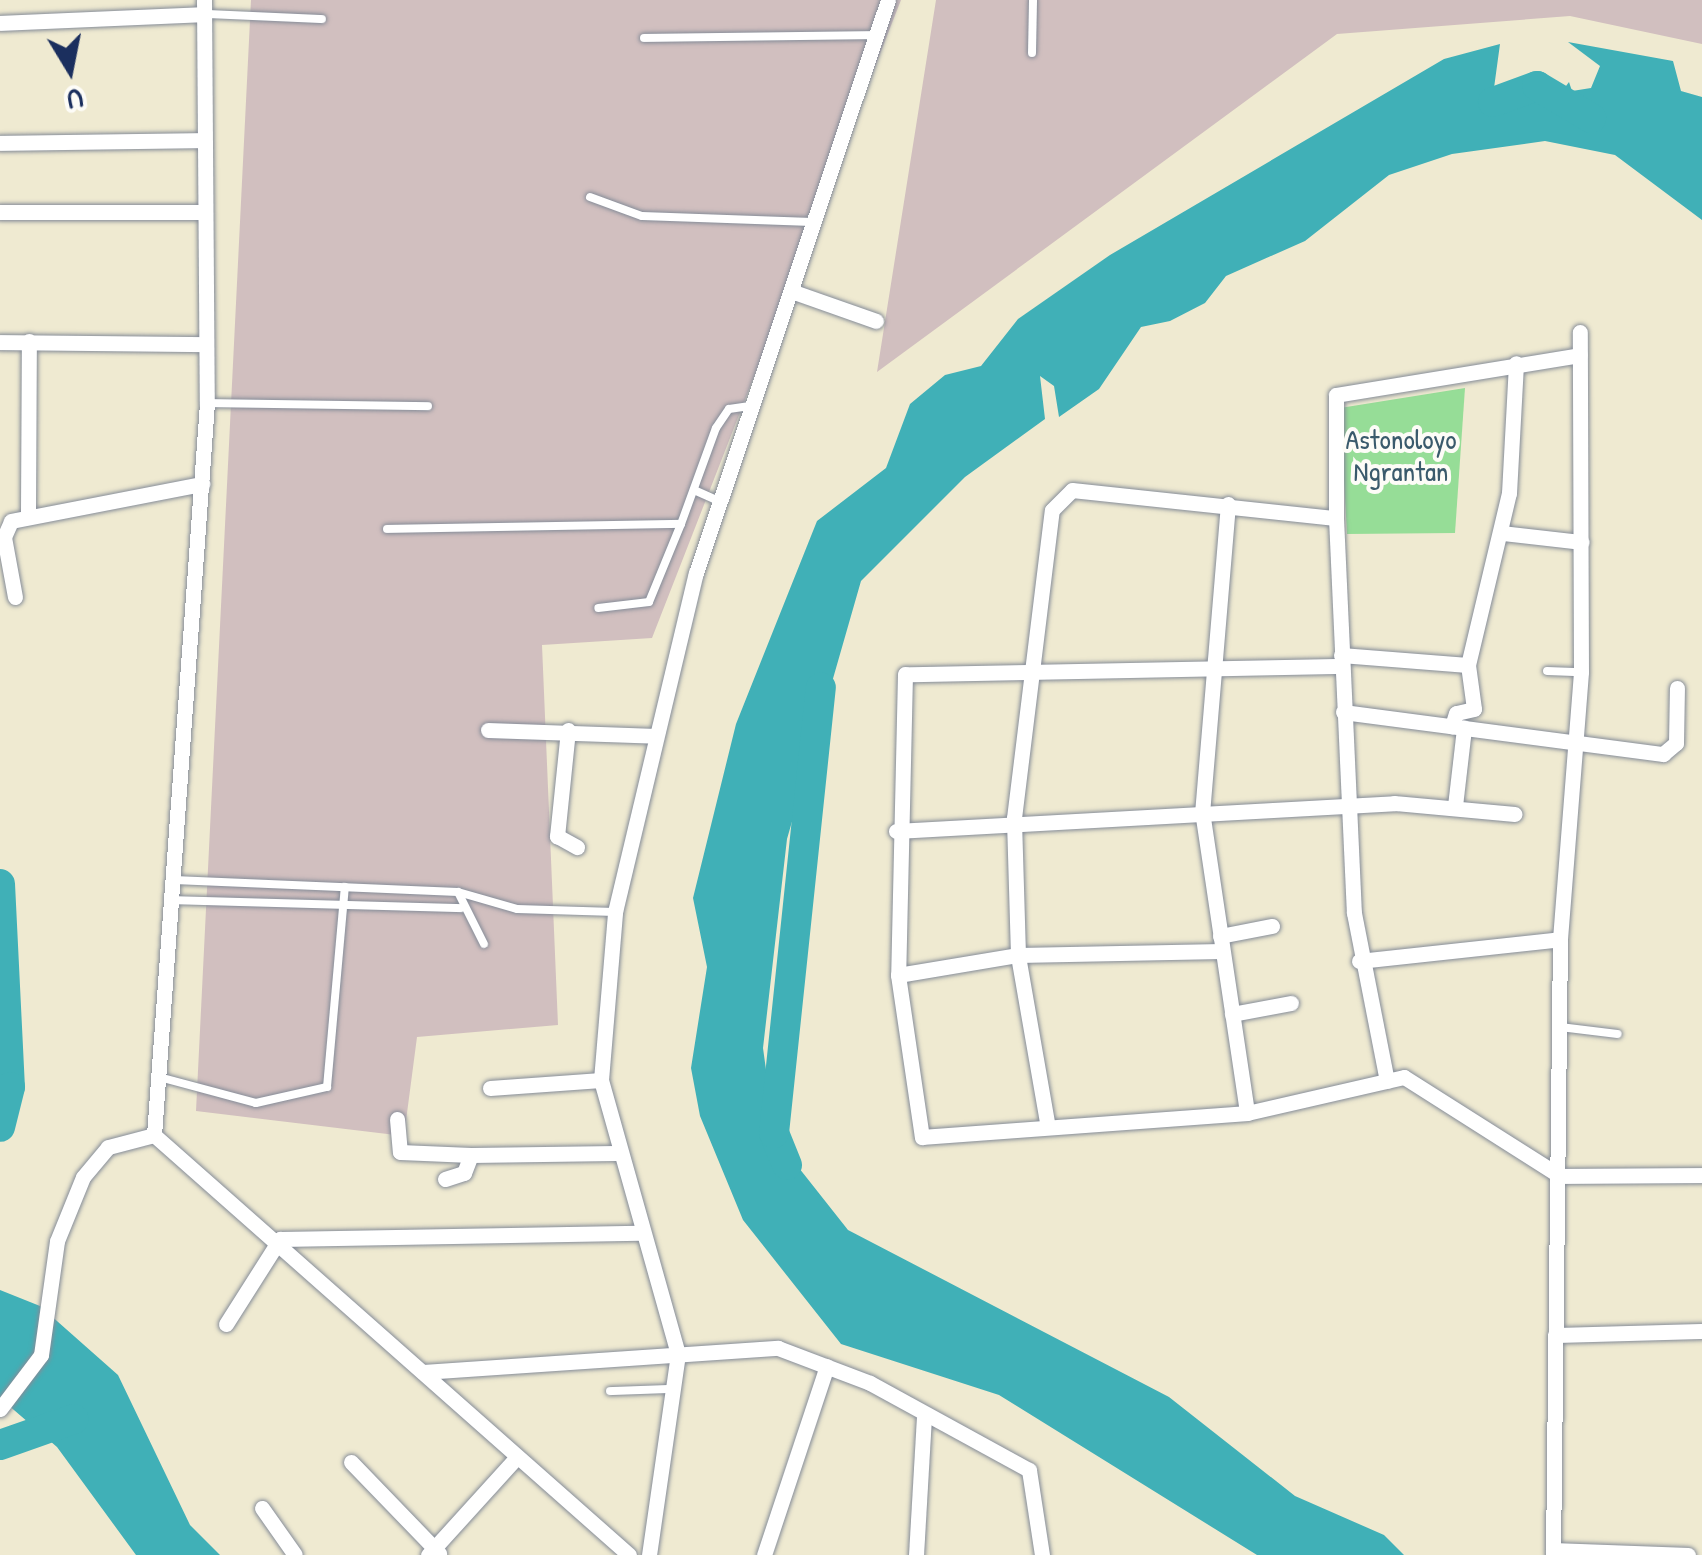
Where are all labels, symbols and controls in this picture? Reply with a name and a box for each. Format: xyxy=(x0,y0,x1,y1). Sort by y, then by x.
north arrow xyxy=(20,20,120,120)
text: U xyxy=(64,79,86,120)
park label: Astonoloyo Ngrantan xyxy=(1345,422,1457,488)

